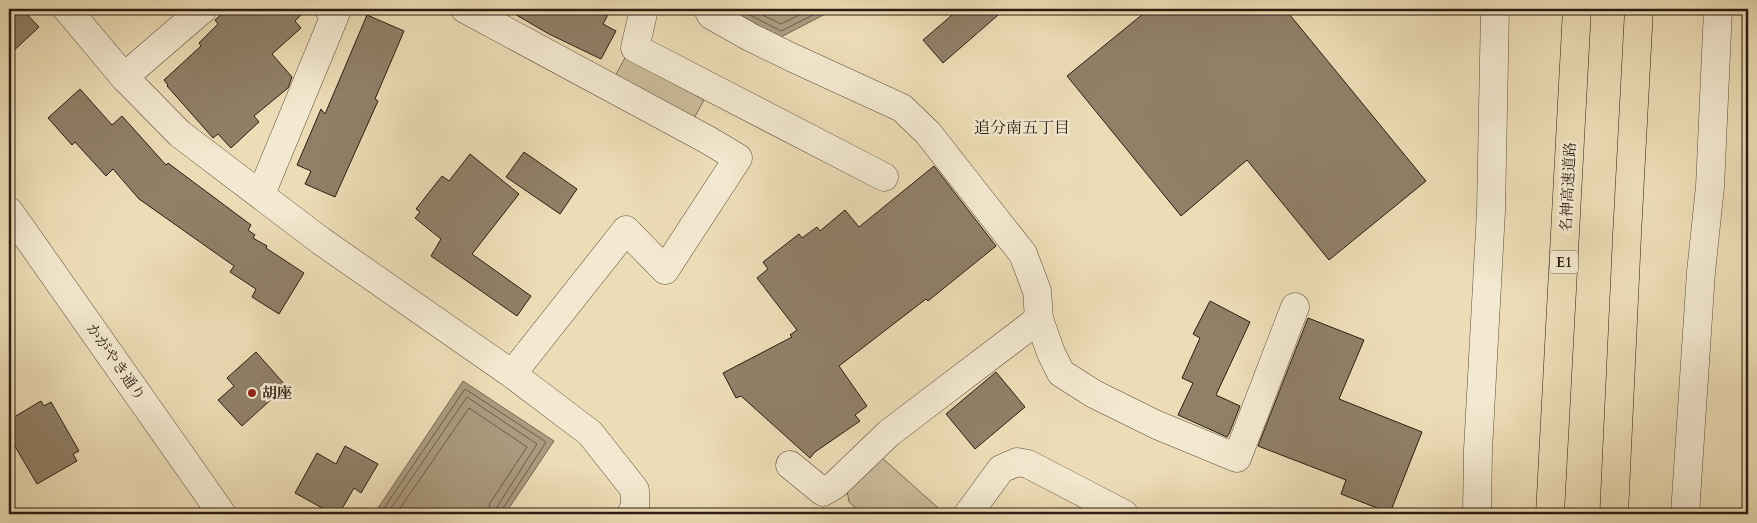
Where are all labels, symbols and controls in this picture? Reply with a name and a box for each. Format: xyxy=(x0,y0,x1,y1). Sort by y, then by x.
district label: 追分南五丁目 xyxy=(974,117,1070,139)
street label: 名神高速道路 xyxy=(1556,142,1580,232)
road number: E1 xyxy=(1550,250,1578,274)
street label: かがやき通り xyxy=(82,319,150,405)
place label: 胡座 xyxy=(262,383,292,403)
marker: 胡座 xyxy=(246,387,258,399)

